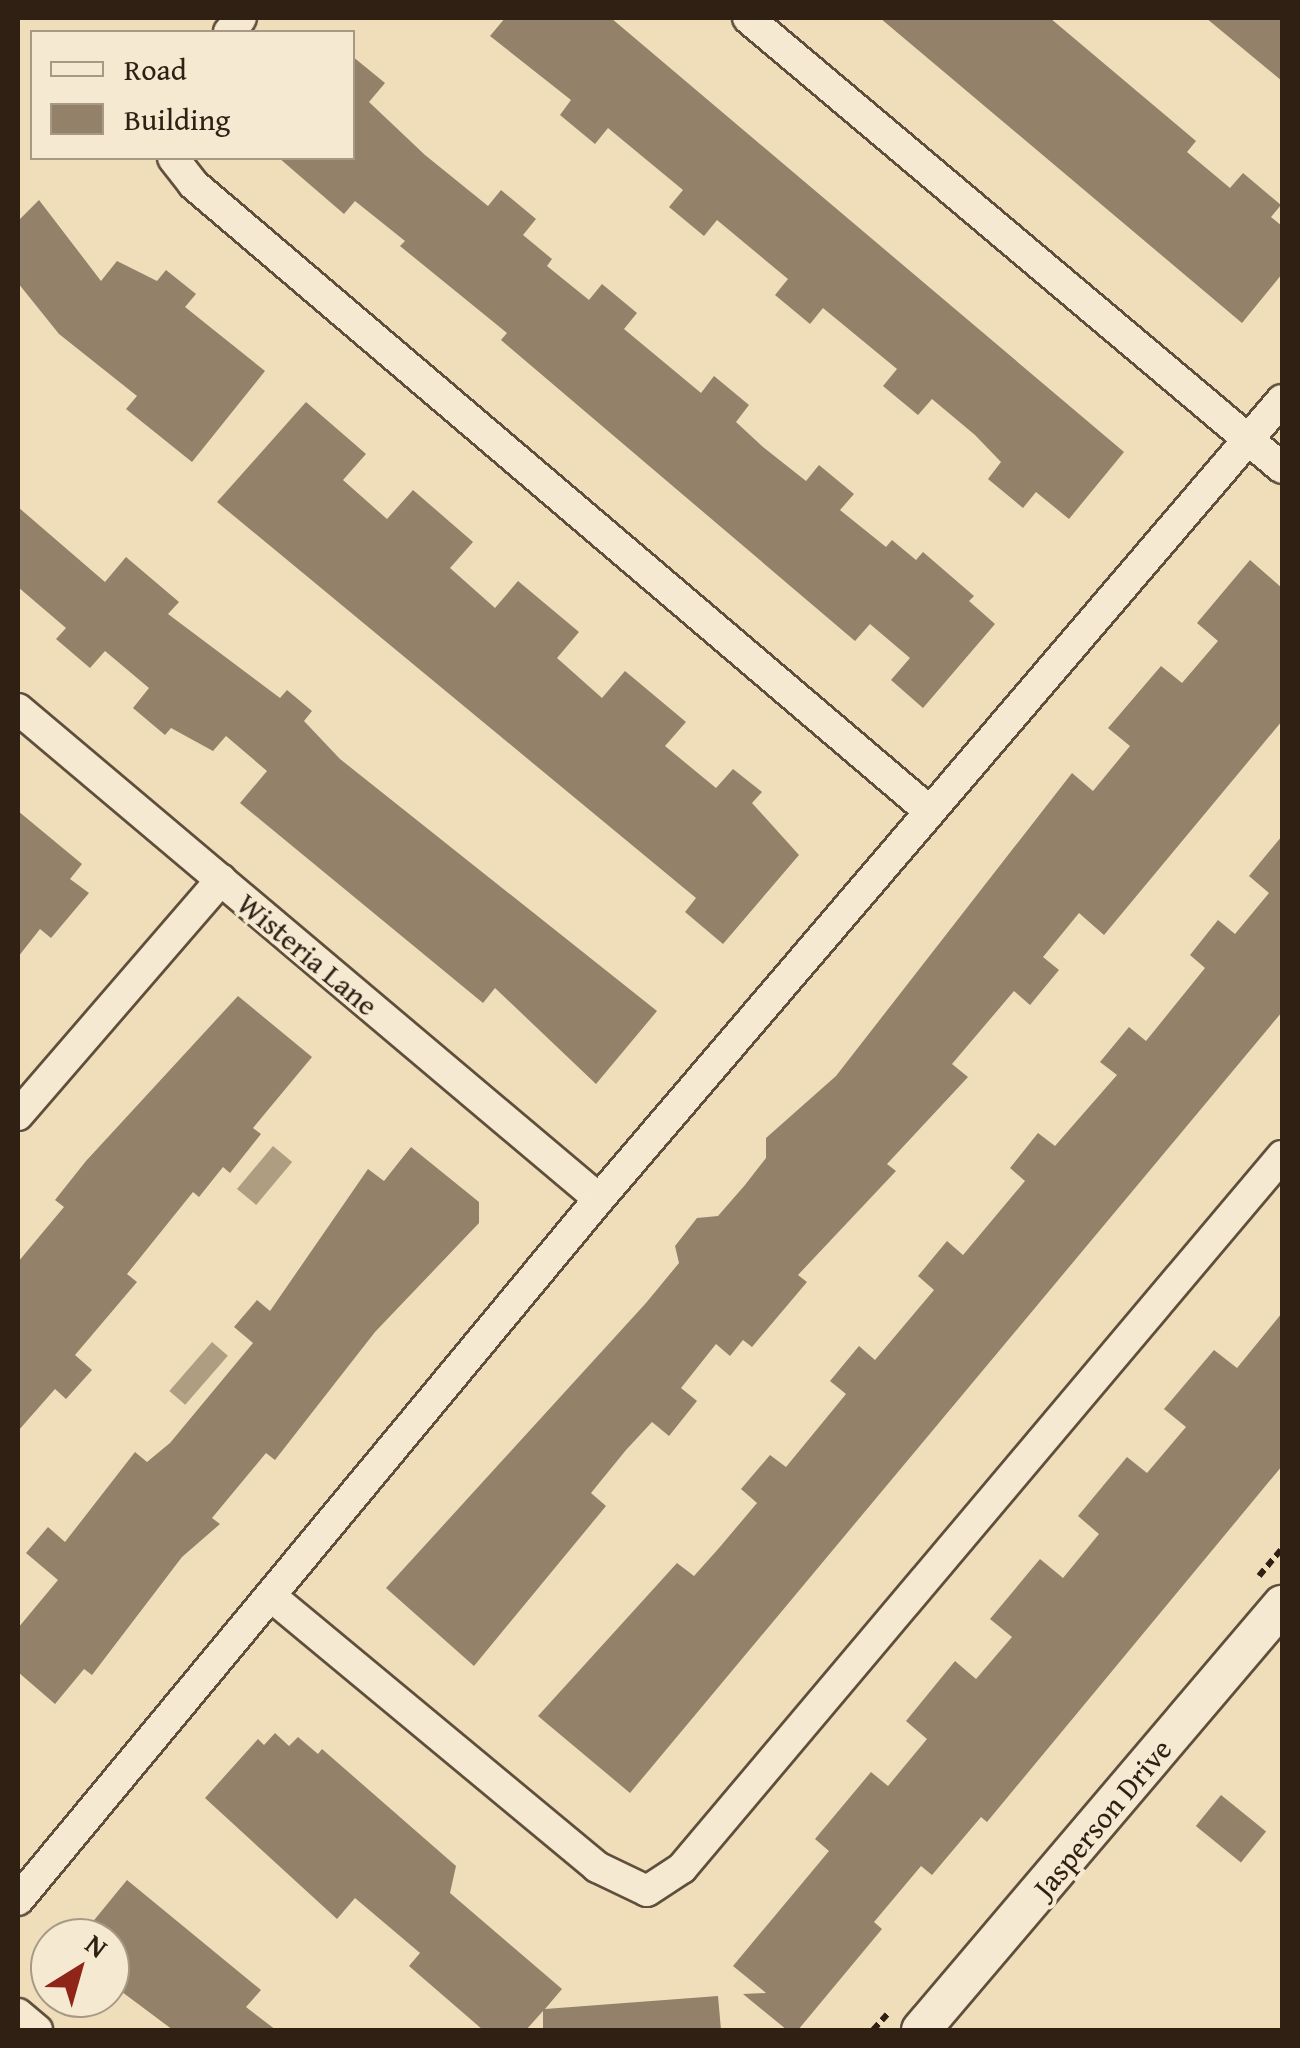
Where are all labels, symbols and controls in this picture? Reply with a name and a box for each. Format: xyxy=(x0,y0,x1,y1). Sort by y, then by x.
legend xyxy=(30,30,355,160)
text: Road xyxy=(124,47,187,91)
text: Building xyxy=(124,97,230,141)
street label: Wisteria Lane xyxy=(231,885,385,1023)
street label: Jasperson Drive xyxy=(1025,1731,1179,1905)
north arrow xyxy=(30,1918,130,2018)
text: N xyxy=(77,1923,117,1967)

